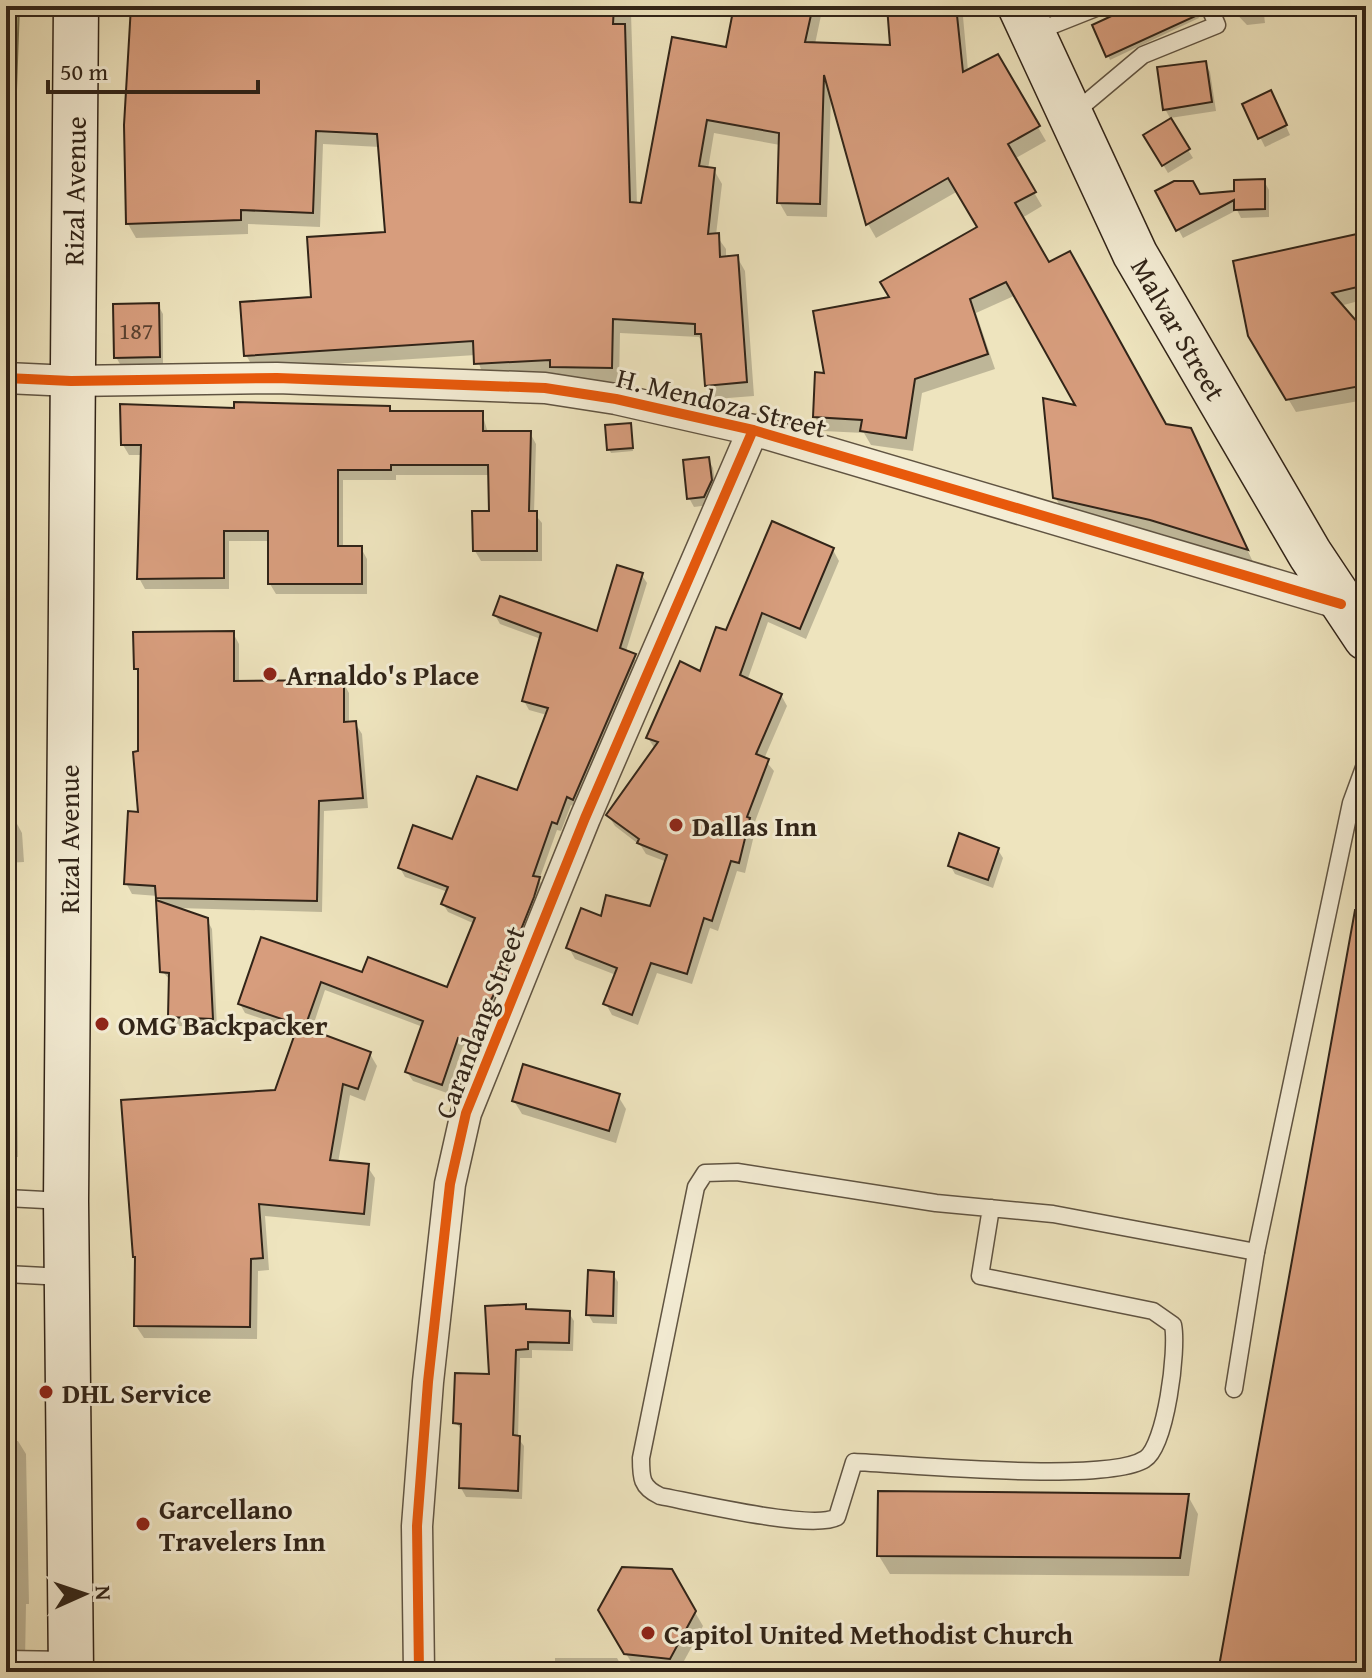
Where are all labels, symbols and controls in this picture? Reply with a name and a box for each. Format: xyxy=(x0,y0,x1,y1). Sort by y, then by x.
scale bar xyxy=(48,44,258,94)
text: 50 m xyxy=(60,54,108,89)
street label: Rizal Avenue xyxy=(52,116,96,266)
street label: Malvar Street xyxy=(1121,250,1237,408)
house number: 187 xyxy=(119,313,153,348)
street label: H. Mendoza Street xyxy=(613,356,831,448)
place label: Arnaldo's Place xyxy=(286,654,479,695)
marker: Arnaldo's Place xyxy=(261,665,279,683)
street label: Rizal Avenue xyxy=(48,764,89,914)
place label: Dallas Inn xyxy=(692,805,817,846)
marker: Dallas Inn xyxy=(667,816,685,834)
street label: Carandang Street xyxy=(423,920,535,1124)
place label: OMG Backpacker xyxy=(118,1004,328,1045)
marker: OMG Backpacker xyxy=(93,1015,111,1033)
place label: DHL Service xyxy=(62,1372,211,1413)
marker: DHL Service xyxy=(37,1383,55,1401)
place label: Garcellano Travelers Inn xyxy=(159,1488,326,1561)
marker: Garcellano Travelers Inn xyxy=(134,1515,152,1533)
north arrow xyxy=(44,1554,124,1634)
text: N xyxy=(88,1585,120,1601)
place label: Capitol United Methodist Church xyxy=(664,1613,1074,1654)
marker: Capitol United Methodist Church xyxy=(639,1624,657,1642)

